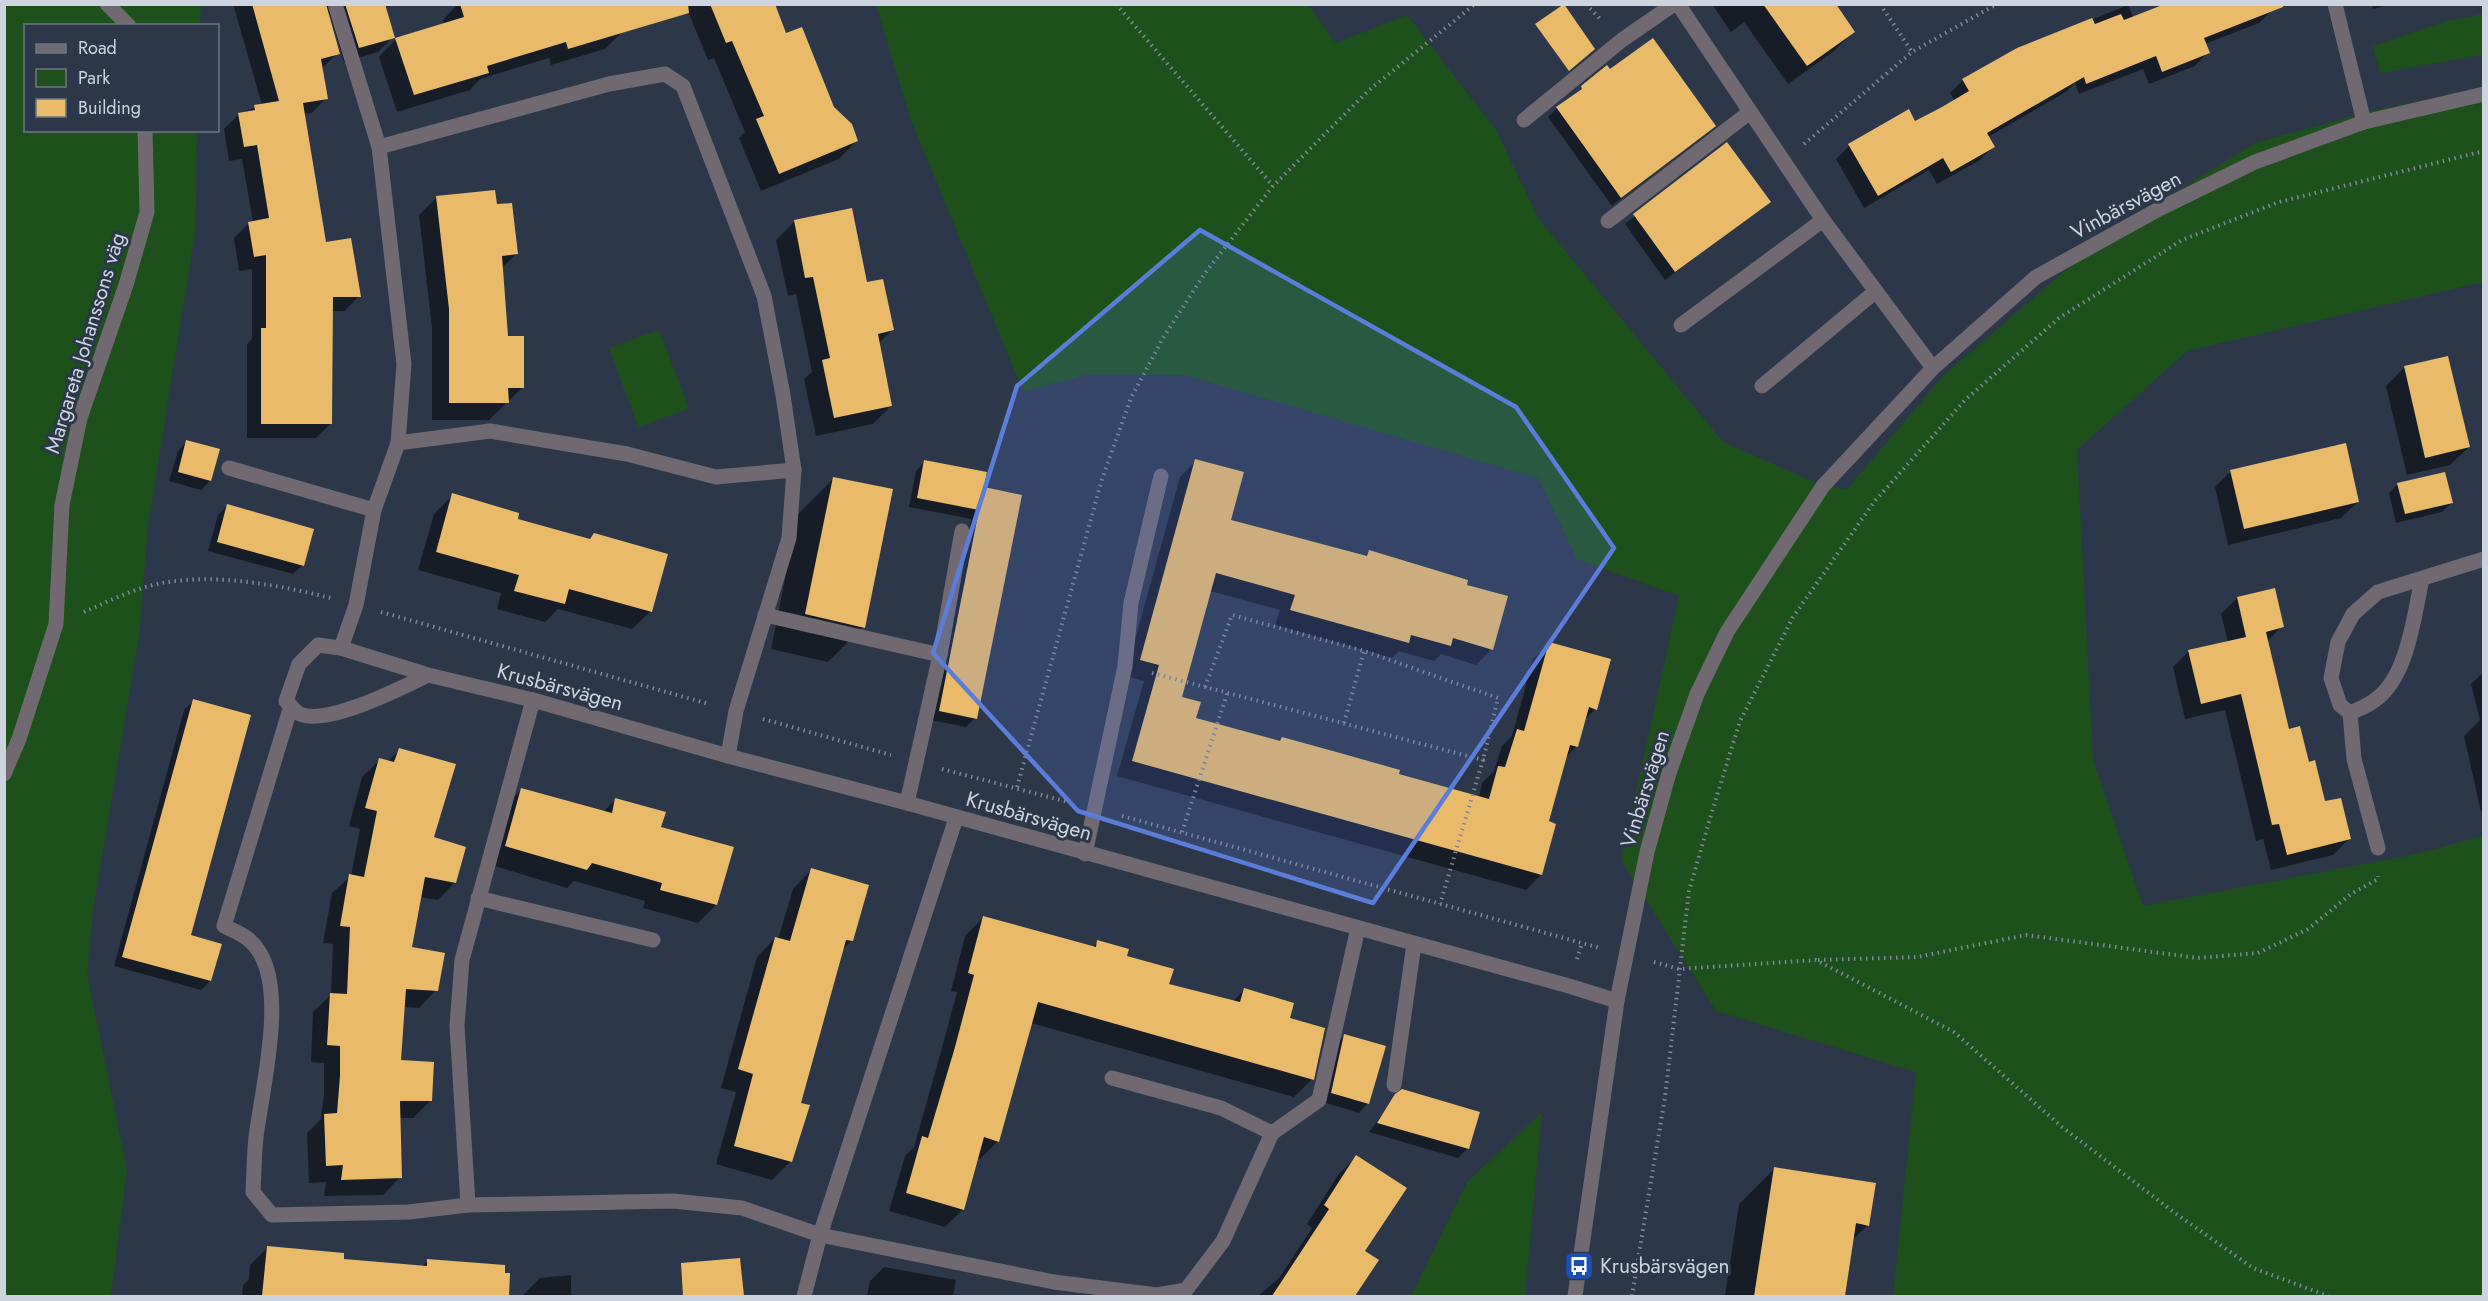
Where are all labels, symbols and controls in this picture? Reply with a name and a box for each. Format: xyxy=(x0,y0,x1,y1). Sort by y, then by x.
legend xyxy=(24,24,219,132)
text: Road xyxy=(78,35,117,61)
text: Park xyxy=(78,65,110,91)
text: Building xyxy=(78,95,141,121)
street label: Vinbärsvägen xyxy=(2065,163,2187,247)
street label: Margareta Johanssons väg xyxy=(37,229,133,457)
street label: Krusbärsvägen xyxy=(494,656,626,718)
street label: Vinbärsvägen xyxy=(1613,727,1677,851)
street label: Krusbärsvägen xyxy=(963,784,1095,848)
bus stop icon: Krusbärsvägen xyxy=(1563,1250,1595,1282)
place label: Krusbärsvägen xyxy=(1600,1251,1730,1281)

